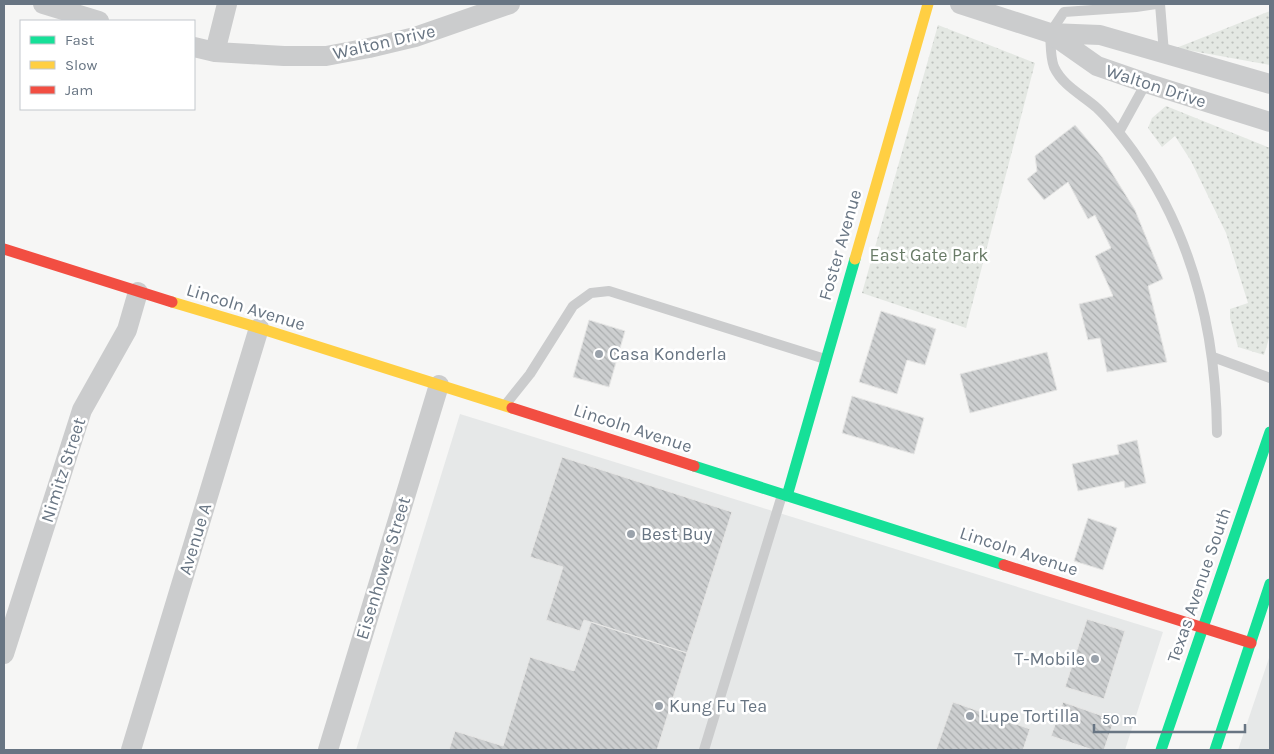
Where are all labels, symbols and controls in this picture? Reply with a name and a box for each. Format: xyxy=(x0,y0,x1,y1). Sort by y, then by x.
legend xyxy=(20,20,195,110)
street label: Walton Drive xyxy=(331,20,437,64)
text: Fast xyxy=(65,31,95,49)
text: Slow xyxy=(65,56,97,74)
street label: Walton Drive xyxy=(1103,59,1209,113)
text: Jam xyxy=(65,81,93,99)
street label: Foster Avenue xyxy=(814,187,866,303)
park label: East Gate Park xyxy=(870,244,988,266)
street label: Lincoln Avenue xyxy=(184,278,308,336)
place label: Casa Konderla xyxy=(609,343,727,365)
marker: Casa Konderla xyxy=(593,348,605,360)
street label: Lincoln Avenue xyxy=(571,399,695,457)
street label: Nimitz Street xyxy=(36,415,90,525)
street label: Eisenhower Street xyxy=(351,494,415,642)
street label: Avenue A xyxy=(174,500,216,578)
street label: Texas Avenue South xyxy=(1162,505,1236,665)
street label: Lincoln Avenue xyxy=(957,522,1081,580)
place label: Best Buy xyxy=(641,523,713,545)
marker: Best Buy xyxy=(625,528,637,540)
place label: T-Mobile xyxy=(1014,648,1085,670)
marker: T-Mobile xyxy=(1089,653,1101,665)
place label: Kung Fu Tea xyxy=(669,695,767,717)
marker: Kung Fu Tea xyxy=(653,700,665,712)
scale bar xyxy=(1094,702,1245,734)
place label: Lupe Tortilla xyxy=(980,705,1079,727)
marker: Lupe Tortilla xyxy=(964,710,976,722)
text: 50 m xyxy=(1102,710,1137,728)

